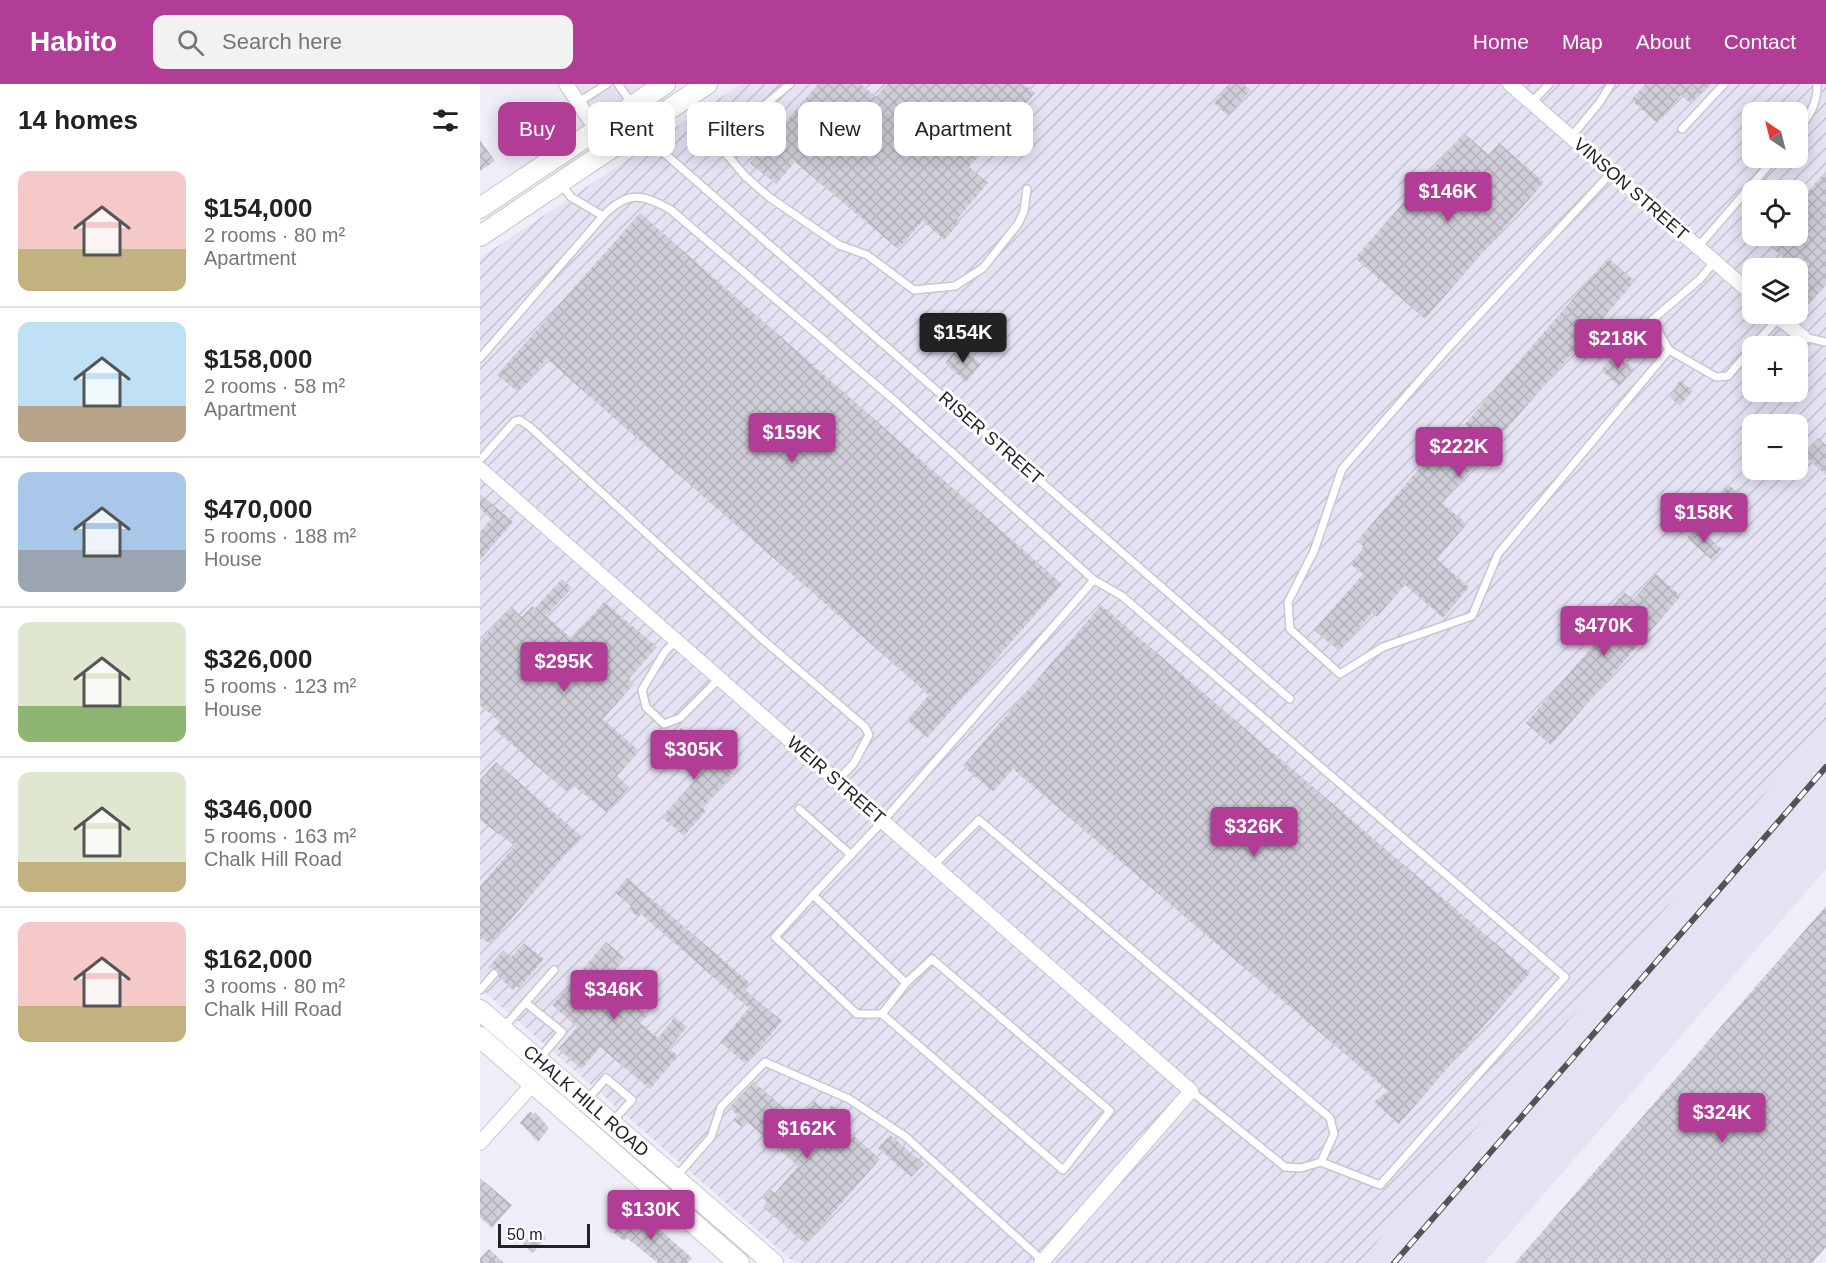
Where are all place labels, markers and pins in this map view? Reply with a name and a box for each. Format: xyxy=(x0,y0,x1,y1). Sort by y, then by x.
pin: $146K xyxy=(1406,172,1490,223)
pin: $154K xyxy=(921,313,1005,364)
pin: $218K xyxy=(1576,319,1660,370)
pin: $159K xyxy=(750,413,834,464)
pin: $222K xyxy=(1417,427,1501,478)
pin: $158K xyxy=(1662,493,1746,544)
pin: $470K xyxy=(1562,606,1646,657)
pin: $295K xyxy=(522,642,606,693)
pin: $305K xyxy=(652,730,736,781)
pin: $326K xyxy=(1212,807,1296,858)
pin: $346K xyxy=(572,970,656,1021)
pin: $324K xyxy=(1680,1093,1764,1144)
pin: $162K xyxy=(765,1109,849,1160)
pin: $130K xyxy=(609,1190,693,1241)

